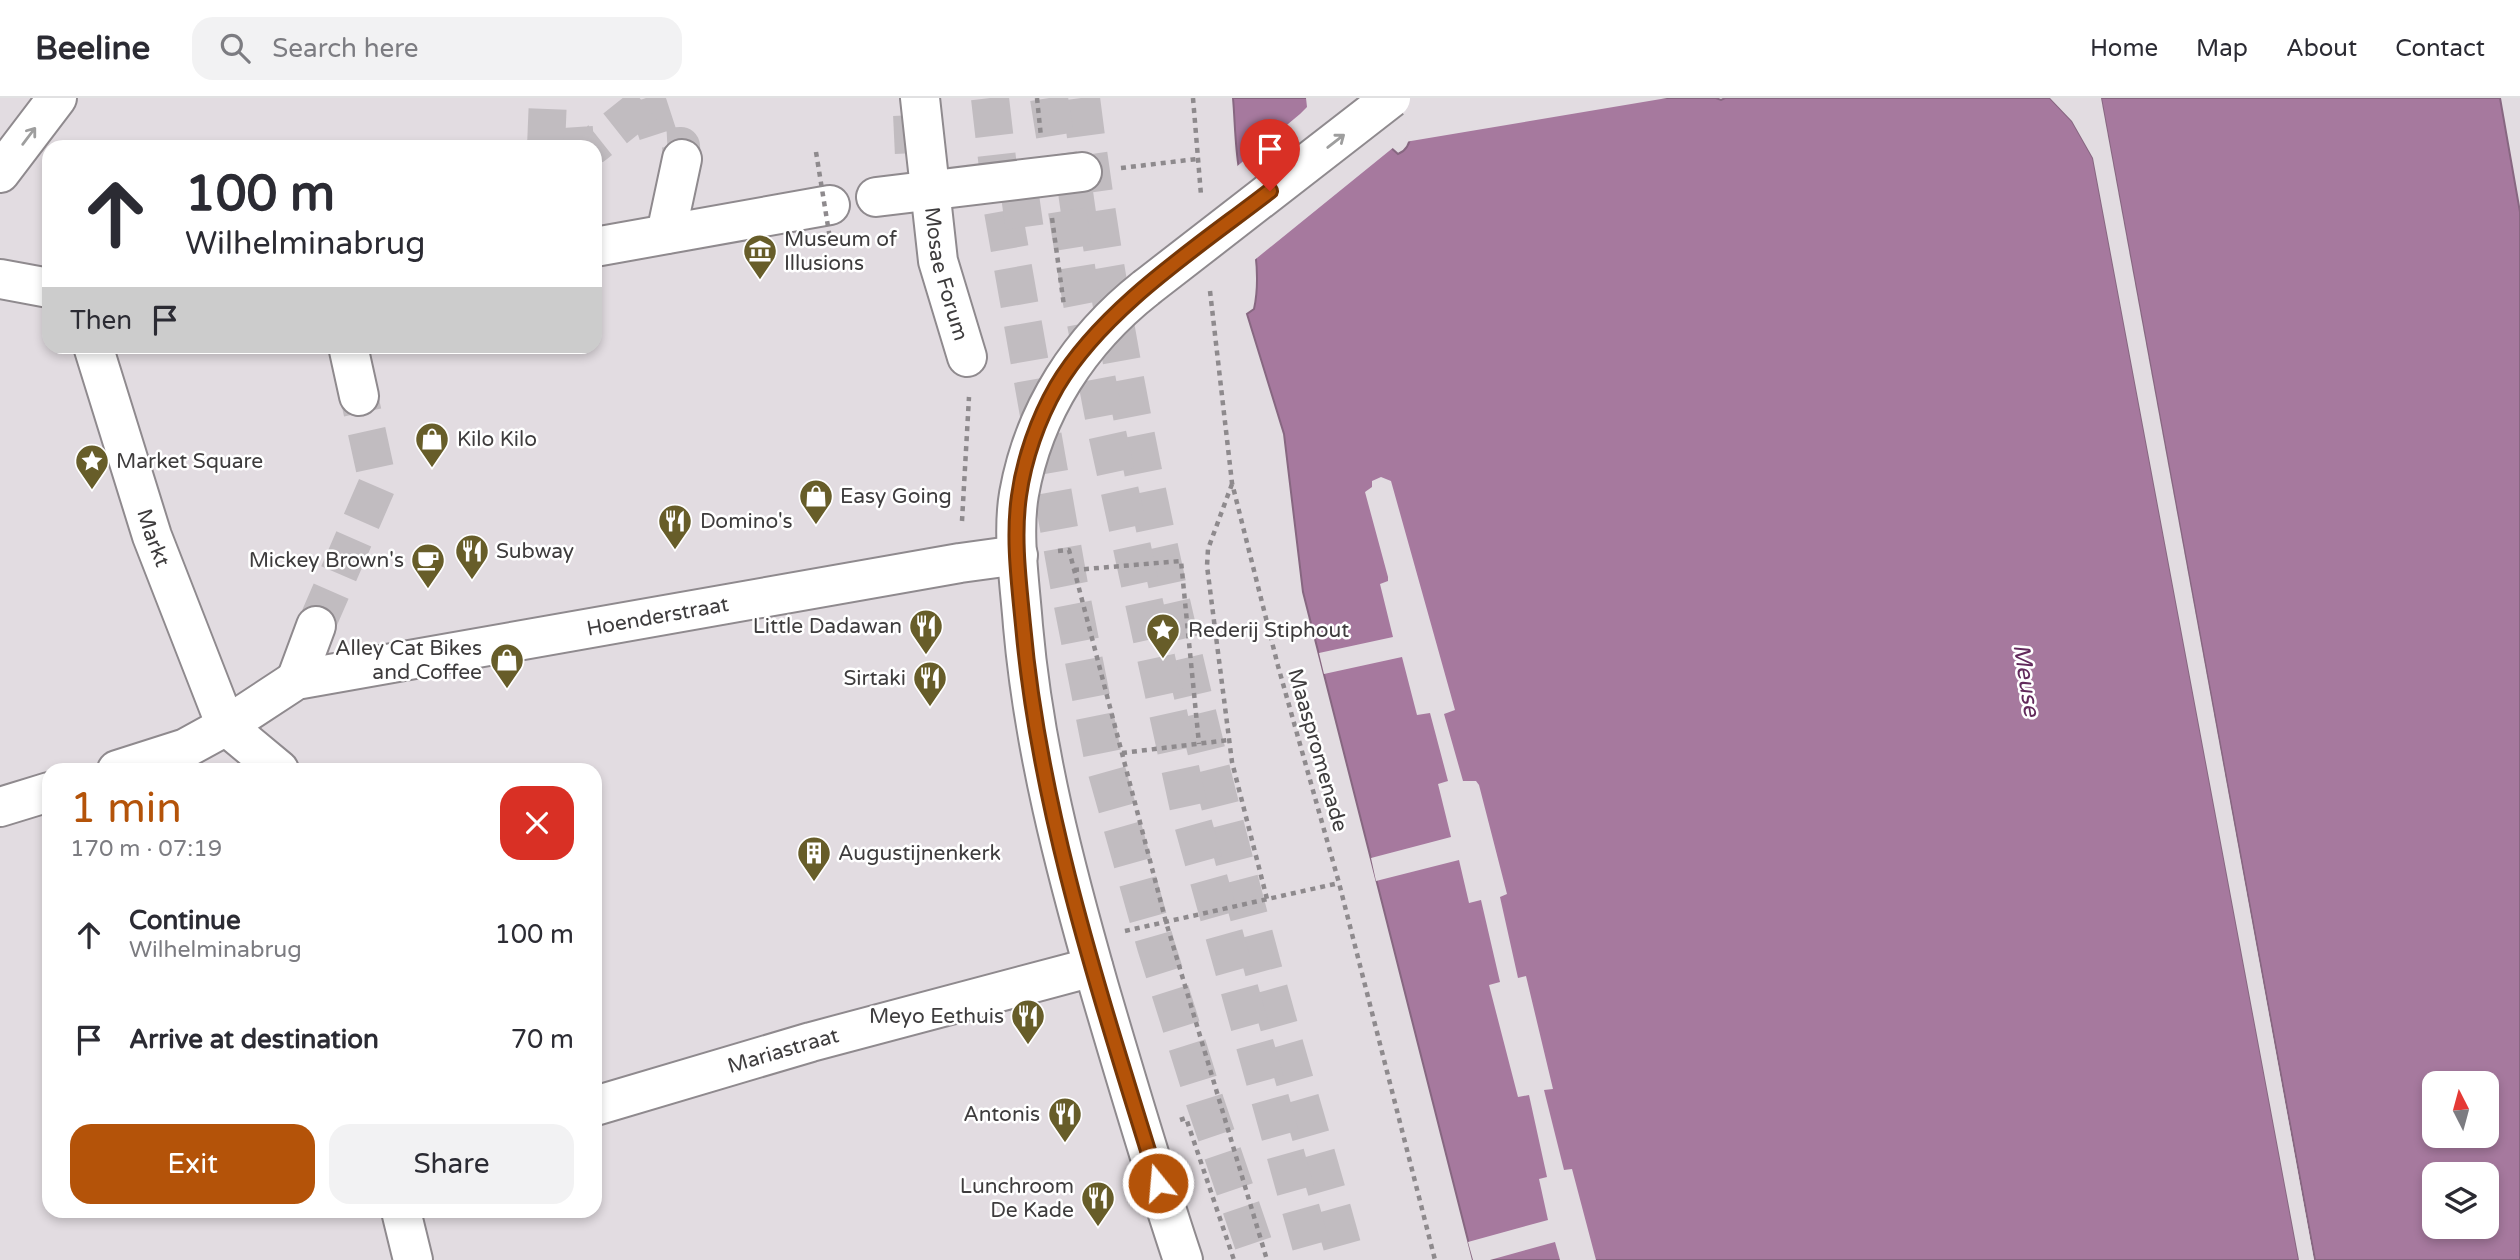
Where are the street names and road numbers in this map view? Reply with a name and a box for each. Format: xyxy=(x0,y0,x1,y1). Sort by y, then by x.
street label: Mosae Forum xyxy=(919,206,973,344)
street label: Markt xyxy=(131,506,175,570)
street label: Hoenderstraat xyxy=(585,592,731,642)
street label: Maaspromenade xyxy=(1282,666,1353,835)
street label: Mariastraat xyxy=(725,1023,841,1079)

